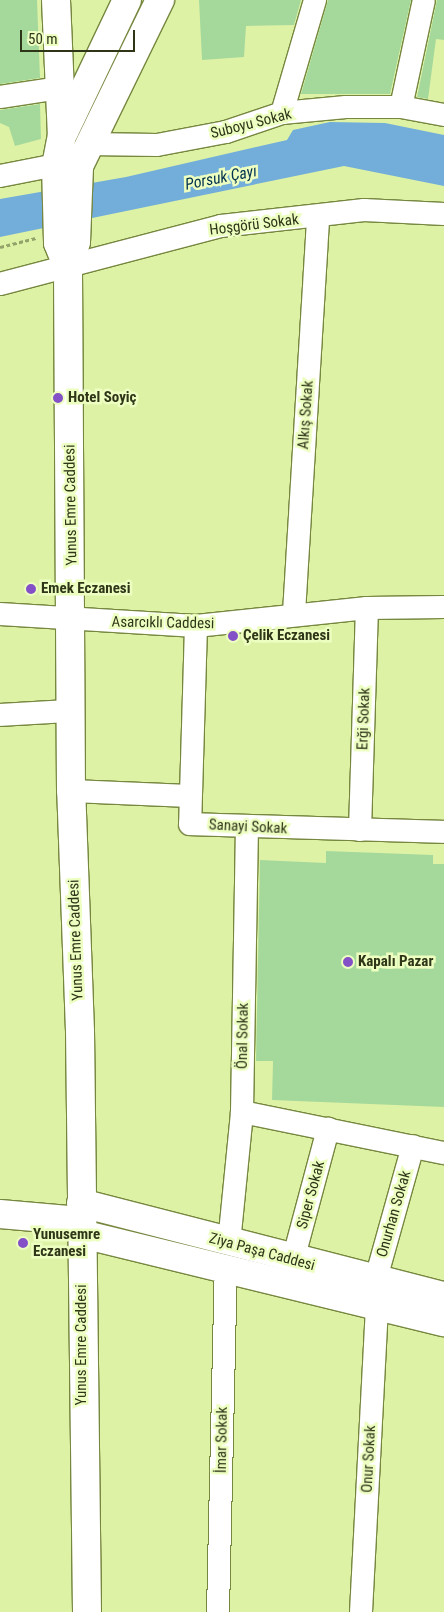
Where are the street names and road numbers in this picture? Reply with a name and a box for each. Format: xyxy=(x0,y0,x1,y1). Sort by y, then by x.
street label: Suboyu Sokak xyxy=(209,105,293,143)
street label: Hoşgörü Sokak xyxy=(208,211,300,239)
street label: Alkış Sokak xyxy=(295,380,317,450)
street label: Yunus Emre Caddesi xyxy=(61,444,81,566)
street label: Asarcıklı Caddesi xyxy=(112,613,214,633)
street label: Erği Sokak xyxy=(354,688,374,750)
street label: Sanayi Sokak xyxy=(208,816,288,838)
street label: Yunus Emre Caddesi xyxy=(65,879,87,1001)
street label: Önal Sokak xyxy=(233,1003,253,1069)
street label: Siper Sokak xyxy=(293,1159,329,1231)
street label: Onurhan Sokak xyxy=(373,1169,415,1259)
street label: Ziya Paşa Caddesi xyxy=(207,1229,317,1275)
street label: Yunus Emre Caddesi xyxy=(73,1284,91,1406)
street label: İmar Sokak xyxy=(212,1407,232,1473)
street label: Onur Sokak xyxy=(358,1425,380,1493)

